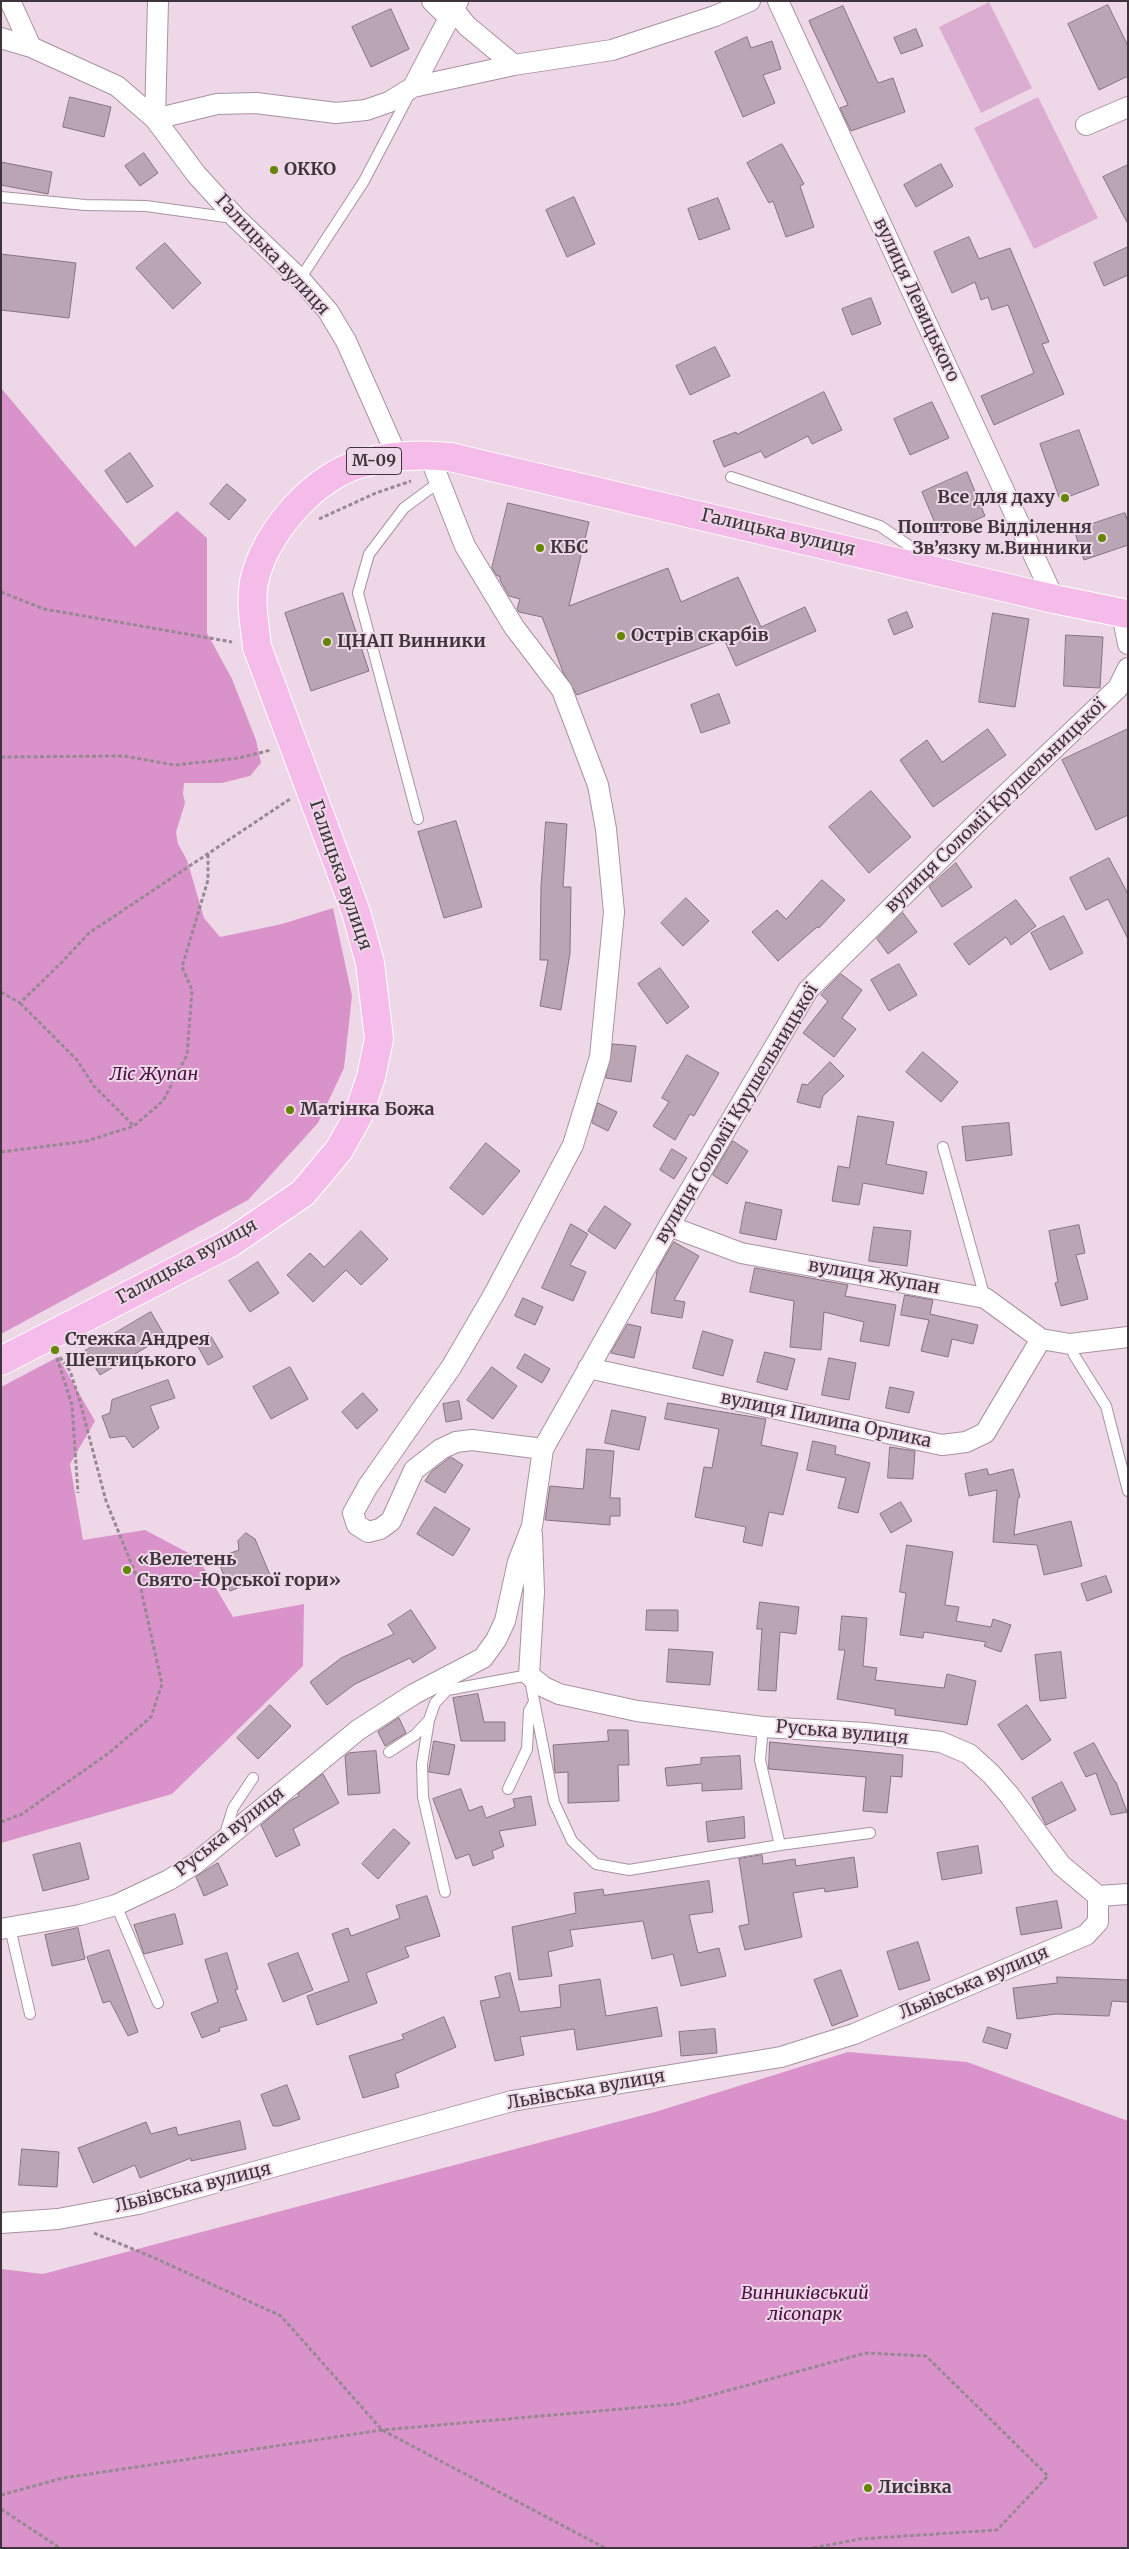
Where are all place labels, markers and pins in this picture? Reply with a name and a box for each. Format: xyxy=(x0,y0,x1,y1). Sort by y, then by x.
place label: ОККО xyxy=(284,159,336,181)
marker: ОККО xyxy=(268,164,280,176)
place label: Все для даху xyxy=(937,487,1055,509)
marker: Все для даху xyxy=(1059,492,1071,504)
place label: Поштове Відділення Зв’язку м.Винники xyxy=(897,517,1092,560)
marker: Поштове Відділення Зв’язку м.Винники xyxy=(1096,532,1108,544)
place label: КБС xyxy=(550,537,588,559)
marker: КБС xyxy=(534,542,546,554)
place label: Острів скарбів xyxy=(631,625,769,647)
marker: Острів скарбів xyxy=(615,630,627,642)
place label: ЦНАП Винники xyxy=(337,631,486,653)
marker: ЦНАП Винники xyxy=(321,636,333,648)
place label: Матінка Божа xyxy=(300,1099,435,1121)
marker: Матінка Божа xyxy=(284,1104,296,1116)
place label: Стежка Андрея Шептицького xyxy=(65,1329,210,1372)
marker: Стежка Андрея Шептицького xyxy=(49,1344,61,1356)
place label: «Велетень Свято-Юрської гори» xyxy=(137,1549,341,1592)
marker: «Велетень Свято-Юрської гори» xyxy=(121,1564,133,1576)
place label: Лисівка xyxy=(878,2477,952,2499)
marker: Лисівка xyxy=(862,2482,874,2494)

